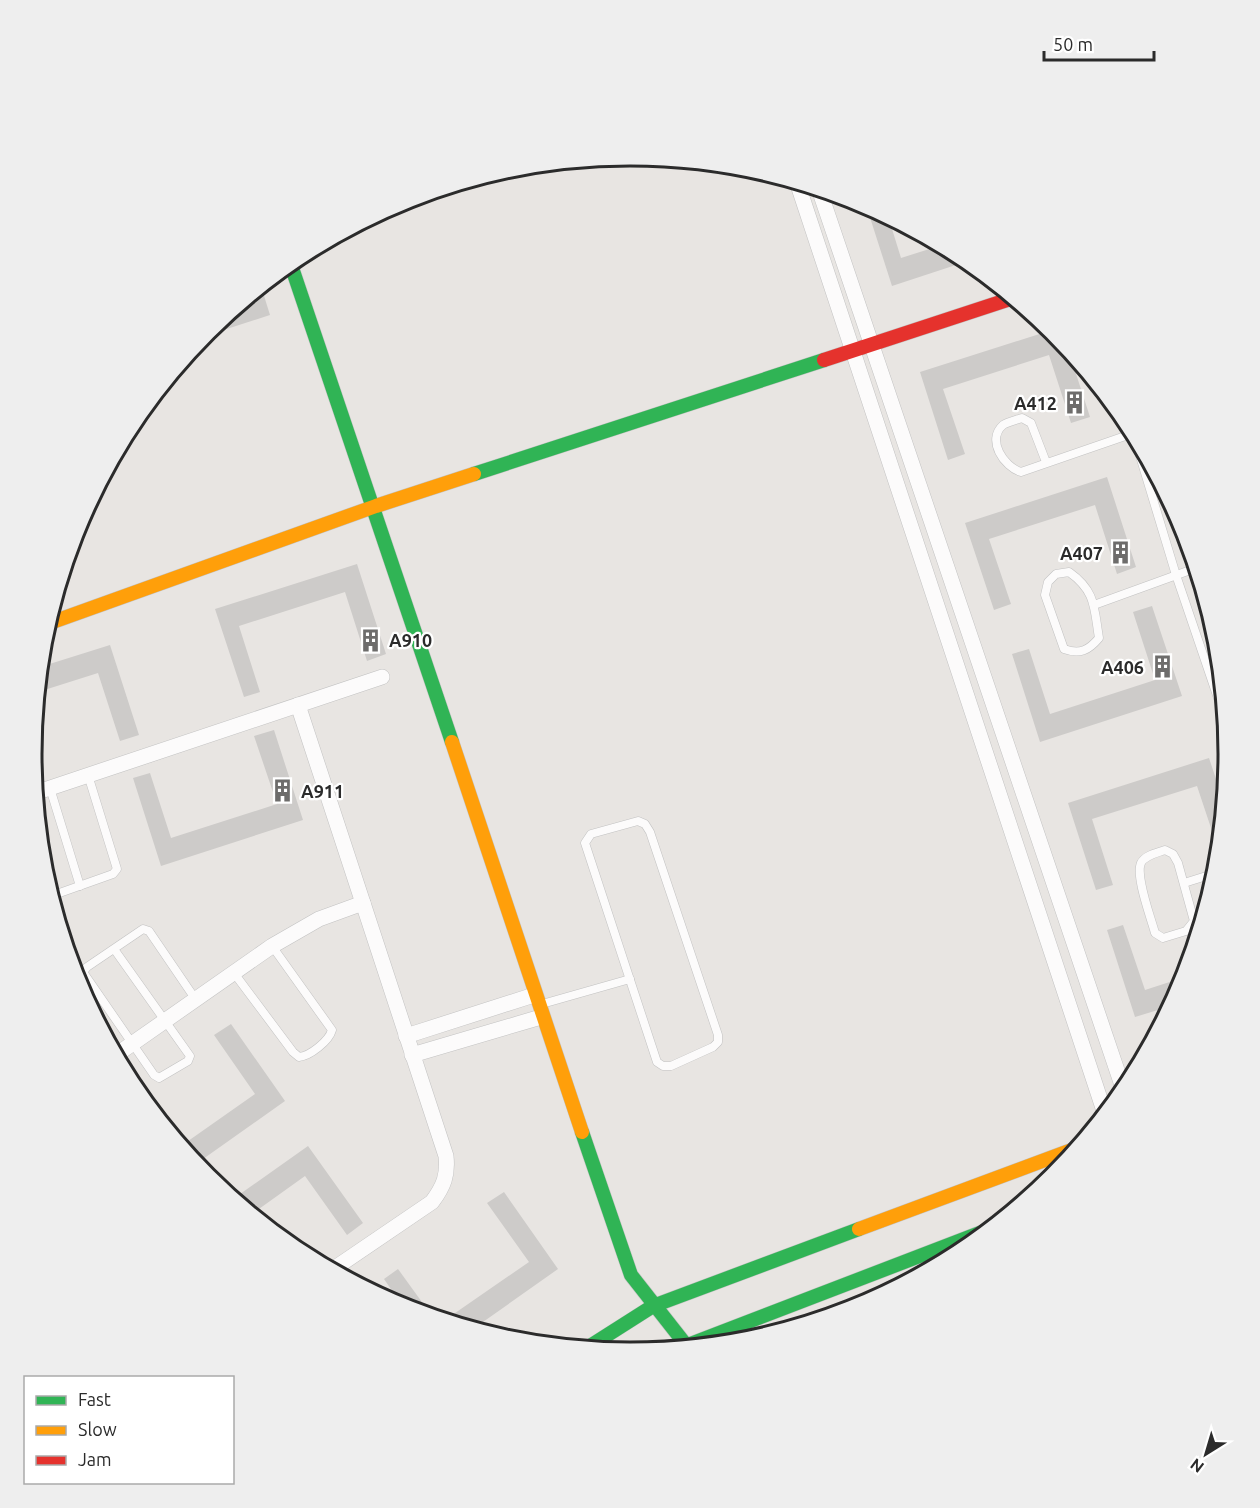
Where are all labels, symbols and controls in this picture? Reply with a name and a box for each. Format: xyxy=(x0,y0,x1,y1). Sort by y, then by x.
scale bar xyxy=(1044,24,1154,62)
text: 50 m xyxy=(1053,34,1093,54)
building icon: A412 xyxy=(1062,390,1088,416)
place label: A412 xyxy=(1014,393,1057,413)
building icon: A407 xyxy=(1108,540,1134,566)
place label: A407 xyxy=(1060,543,1103,563)
building icon: A910 xyxy=(358,627,384,653)
place label: A910 xyxy=(389,630,432,650)
building icon: A406 xyxy=(1149,654,1175,680)
place label: A406 xyxy=(1101,657,1144,677)
building icon: A911 xyxy=(270,778,296,804)
place label: A911 xyxy=(301,781,344,801)
legend xyxy=(24,1376,234,1484)
text: Fast xyxy=(78,1389,111,1409)
text: Slow xyxy=(78,1419,117,1439)
north arrow xyxy=(1176,1424,1236,1484)
text: Jam xyxy=(78,1449,112,1469)
text: N xyxy=(1187,1455,1207,1477)

